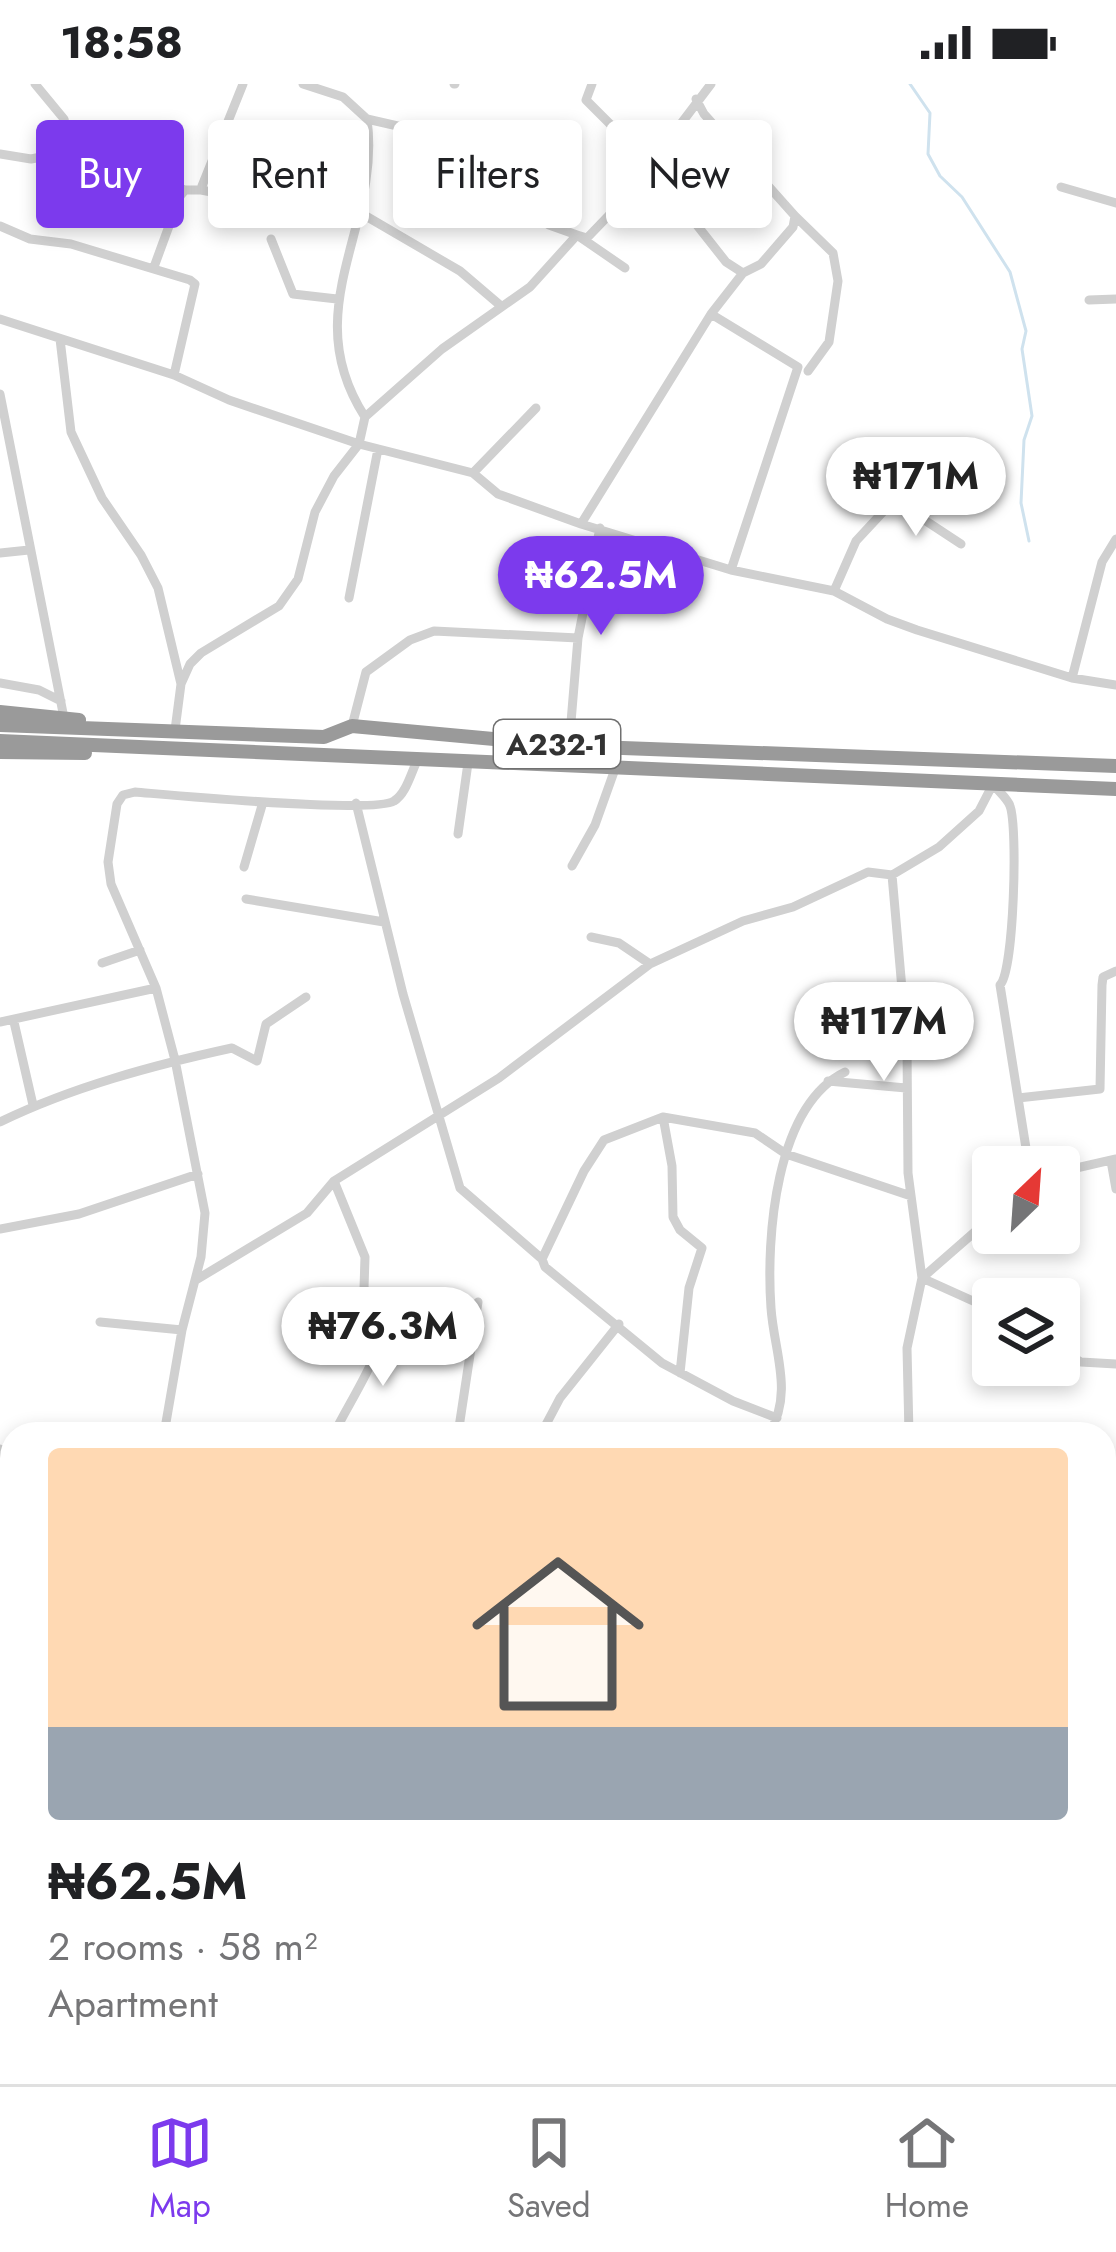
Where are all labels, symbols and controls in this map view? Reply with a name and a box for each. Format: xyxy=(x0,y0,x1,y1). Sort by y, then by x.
text: 18:58 xyxy=(60,10,183,75)
chip: Buy xyxy=(36,120,184,228)
chip: Rent xyxy=(208,120,369,228)
chip: Filters xyxy=(393,120,582,228)
chip: New xyxy=(606,120,772,228)
pin: ₦171M xyxy=(832,437,1000,539)
text: ₦171M xyxy=(853,447,979,504)
pin: ₦62.5M xyxy=(503,536,699,638)
text: ₦62.5M xyxy=(525,546,677,603)
road number: A232-1 xyxy=(494,720,620,768)
pin: ₦117M xyxy=(800,982,968,1084)
text: ₦117M xyxy=(821,992,947,1049)
north arrow xyxy=(972,1146,1080,1254)
map controls xyxy=(972,1146,1080,1386)
button: layers xyxy=(972,1278,1080,1386)
pin: ₦76.3M xyxy=(285,1287,481,1389)
text: ₦76.3M xyxy=(308,1297,458,1354)
icon: home xyxy=(450,1526,666,1742)
text: ₦62.5M xyxy=(48,1844,247,1918)
text: 2 rooms · 58 m² xyxy=(48,1918,317,1975)
text: Apartment xyxy=(48,1975,218,2032)
tab: Map xyxy=(147,2110,213,2229)
tab: Saved xyxy=(507,2110,591,2229)
tab: Home xyxy=(885,2110,969,2229)

